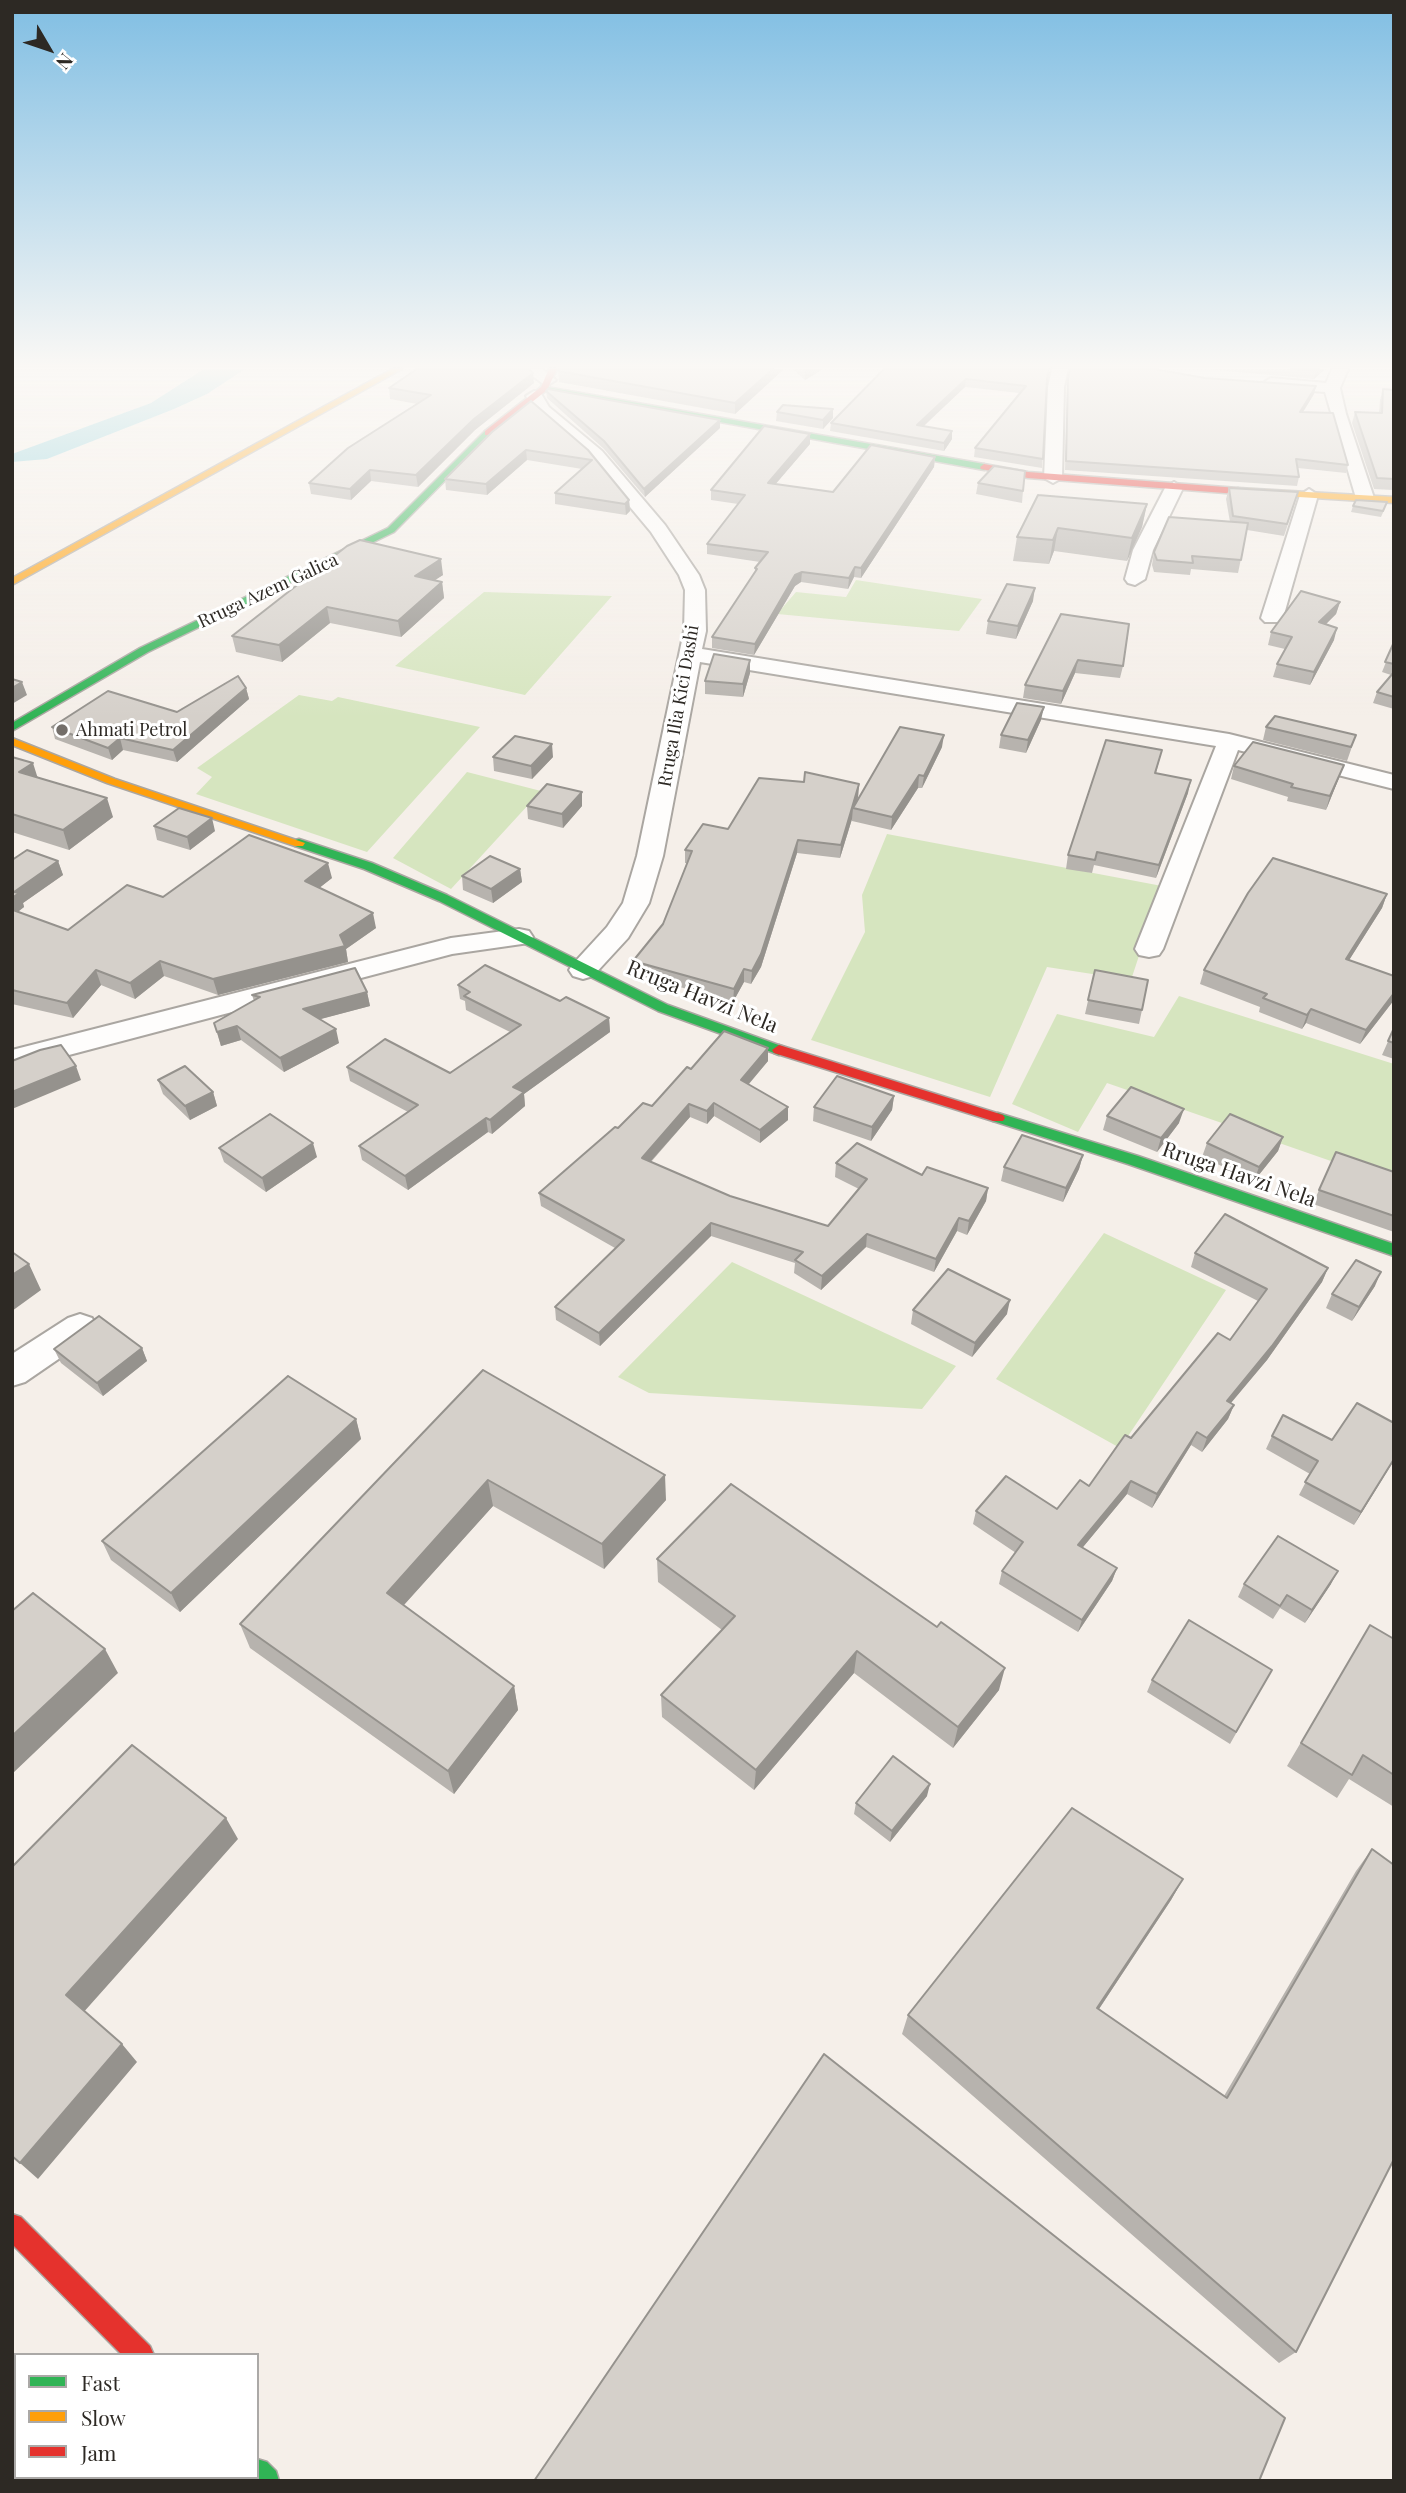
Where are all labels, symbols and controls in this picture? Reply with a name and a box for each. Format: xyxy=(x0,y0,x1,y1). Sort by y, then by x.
north arrow xyxy=(14,14,84,84)
text: N xyxy=(51,49,80,76)
street label: Rruga Azem Galica xyxy=(195,549,341,633)
street label: Rruga Ilia Kici Dashi xyxy=(654,623,704,789)
place label: Ahmati Petrol xyxy=(76,719,187,741)
marker: Ahmati Petrol xyxy=(54,722,70,738)
street label: Rruga Havzi Nela xyxy=(623,955,781,1039)
street label: Rruga Havzi Nela xyxy=(1159,1137,1319,1213)
legend xyxy=(14,2353,259,2479)
text: Fast xyxy=(81,2368,120,2396)
text: Slow xyxy=(81,2403,126,2431)
text: Jam xyxy=(81,2438,117,2466)

